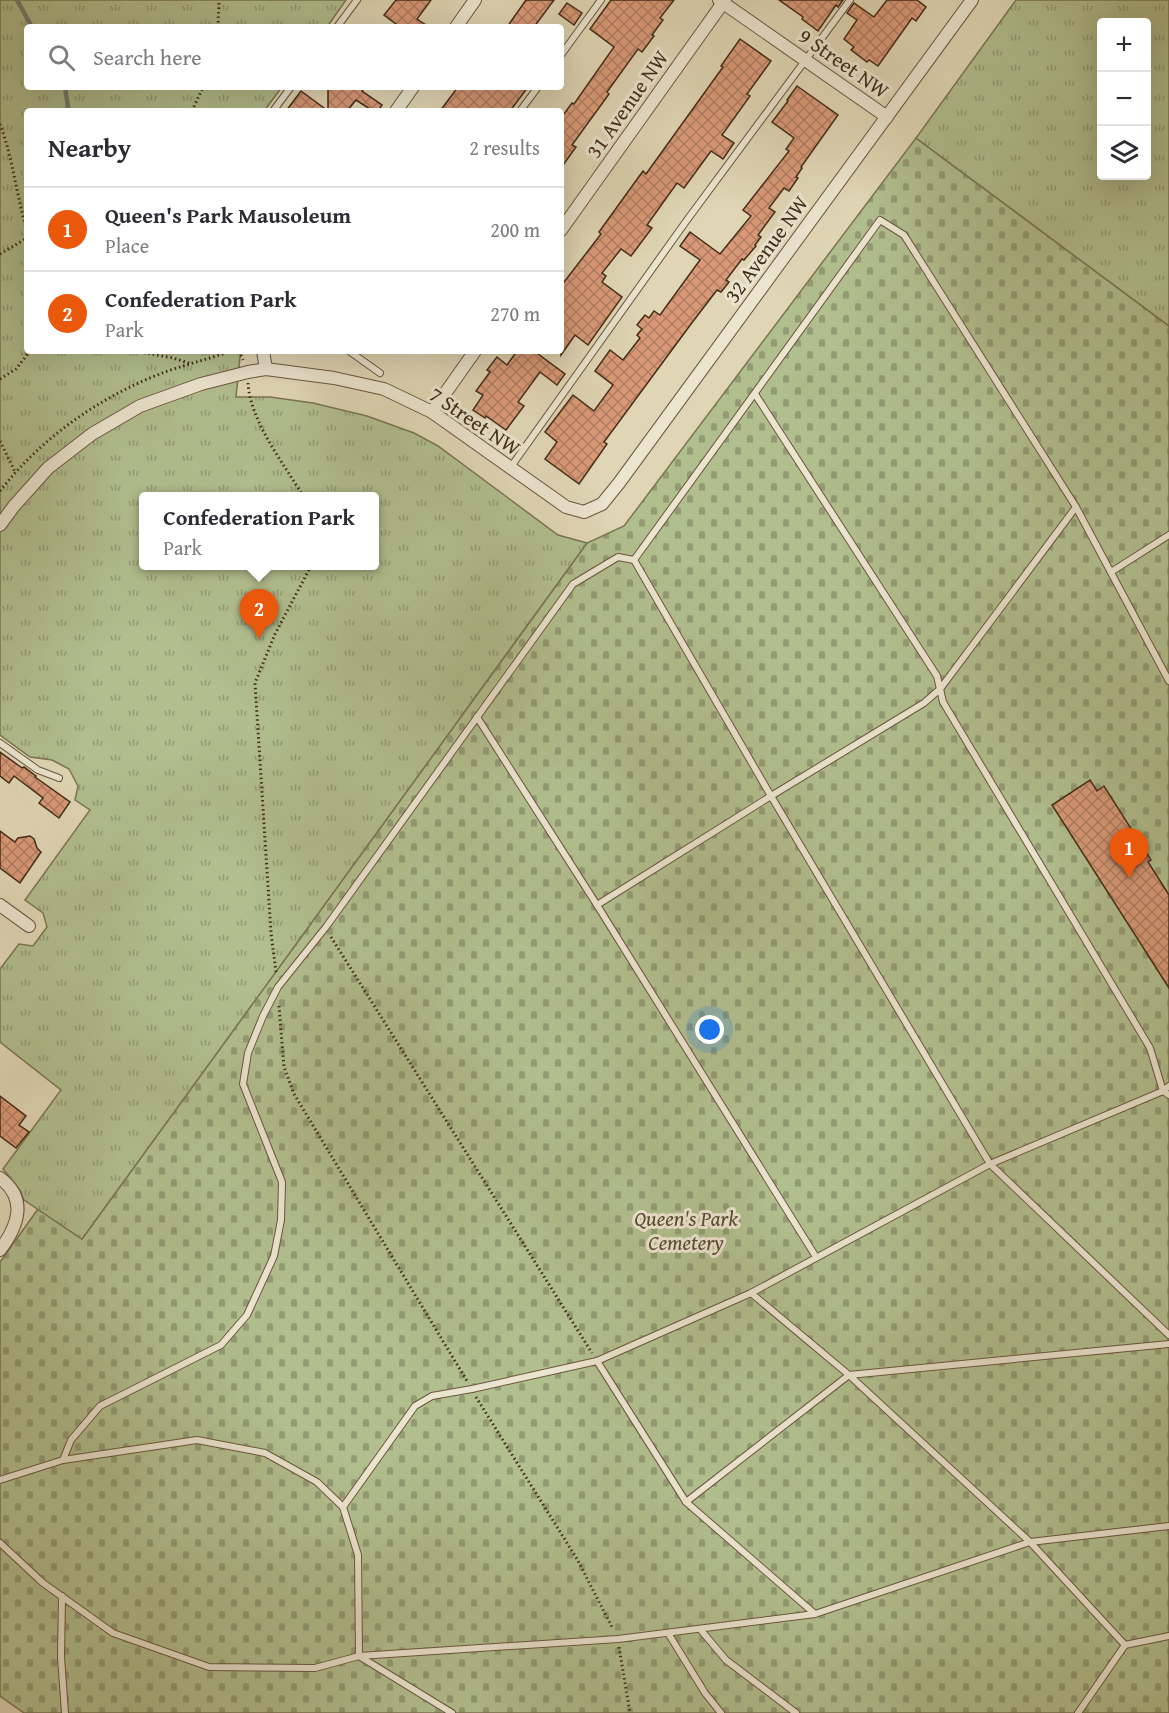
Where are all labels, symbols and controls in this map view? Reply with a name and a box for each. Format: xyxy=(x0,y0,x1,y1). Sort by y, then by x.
map controls xyxy=(1097,18,1151,180)
button: + xyxy=(1097,18,1151,72)
street label: 9 Street NW xyxy=(792,20,896,106)
search box xyxy=(24,24,564,90)
icon: search xyxy=(45,41,78,74)
text: Search here xyxy=(93,41,202,73)
street label: 31 Avenue NW xyxy=(578,44,676,164)
button: − xyxy=(1097,72,1151,126)
button: layers xyxy=(1097,126,1151,180)
text: Nearby xyxy=(48,128,131,167)
text: 2 results xyxy=(469,133,540,162)
street label: 32 Avenue NW xyxy=(717,189,816,309)
text: Queen's Park Mausoleum xyxy=(105,199,351,231)
text: 1 xyxy=(62,215,73,244)
text: 200 m xyxy=(490,215,540,244)
text: Place xyxy=(105,231,149,260)
text: Confederation Park xyxy=(105,283,297,315)
text: 2 xyxy=(62,299,73,328)
text: 270 m xyxy=(490,299,540,328)
text: Park xyxy=(105,315,144,344)
street label: 7 Street NW xyxy=(423,379,527,463)
popup xyxy=(139,492,379,570)
text: Confederation Park xyxy=(163,501,355,533)
text: Park xyxy=(163,533,202,562)
pin: 2 xyxy=(240,590,278,639)
pin: 1 xyxy=(1110,828,1148,878)
your location xyxy=(695,1015,724,1044)
park label: Queen's Park Cemetery xyxy=(634,1203,738,1258)

